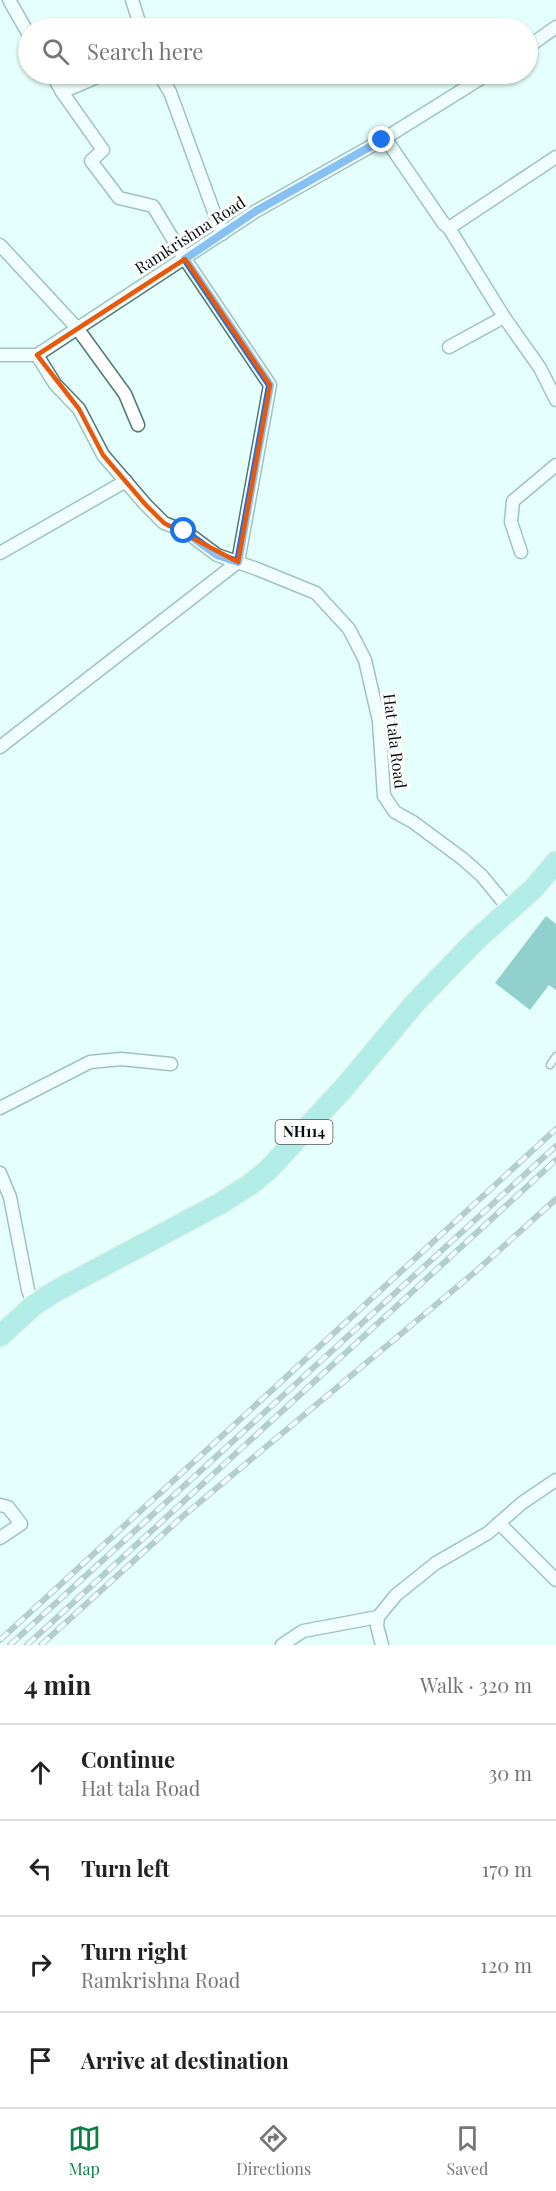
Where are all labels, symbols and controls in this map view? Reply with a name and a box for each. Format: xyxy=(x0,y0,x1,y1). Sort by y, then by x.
search box xyxy=(18,18,538,84)
icon: search xyxy=(39,35,72,68)
text: Search here xyxy=(87,36,203,66)
route end xyxy=(368,126,394,152)
street label: Ramkrishna Road xyxy=(131,191,249,278)
route start xyxy=(170,517,196,543)
street label: Hat tala Road xyxy=(379,692,412,790)
road number: NH114 xyxy=(276,1120,332,1144)
text: 4 min xyxy=(24,1667,91,1702)
text: Walk · 320 m xyxy=(420,1671,532,1698)
text: Continue xyxy=(81,1744,175,1774)
icon: ahead xyxy=(24,1756,57,1789)
text: 30 m xyxy=(488,1759,532,1786)
text: Hat tala Road xyxy=(81,1774,200,1801)
icon: left xyxy=(24,1852,57,1885)
text: Turn left xyxy=(81,1853,170,1883)
text: 170 m xyxy=(482,1855,532,1882)
text: Turn right xyxy=(81,1936,187,1966)
icon: right xyxy=(24,1948,57,1981)
text: 120 m xyxy=(480,1951,532,1978)
text: Ramkrishna Road xyxy=(81,1966,240,1993)
icon: arrive xyxy=(24,2044,57,2077)
text: Arrive at destination xyxy=(81,2045,289,2075)
tab: Map xyxy=(68,2122,101,2179)
tab: Directions xyxy=(236,2122,311,2179)
tab: Saved xyxy=(447,2122,488,2179)

